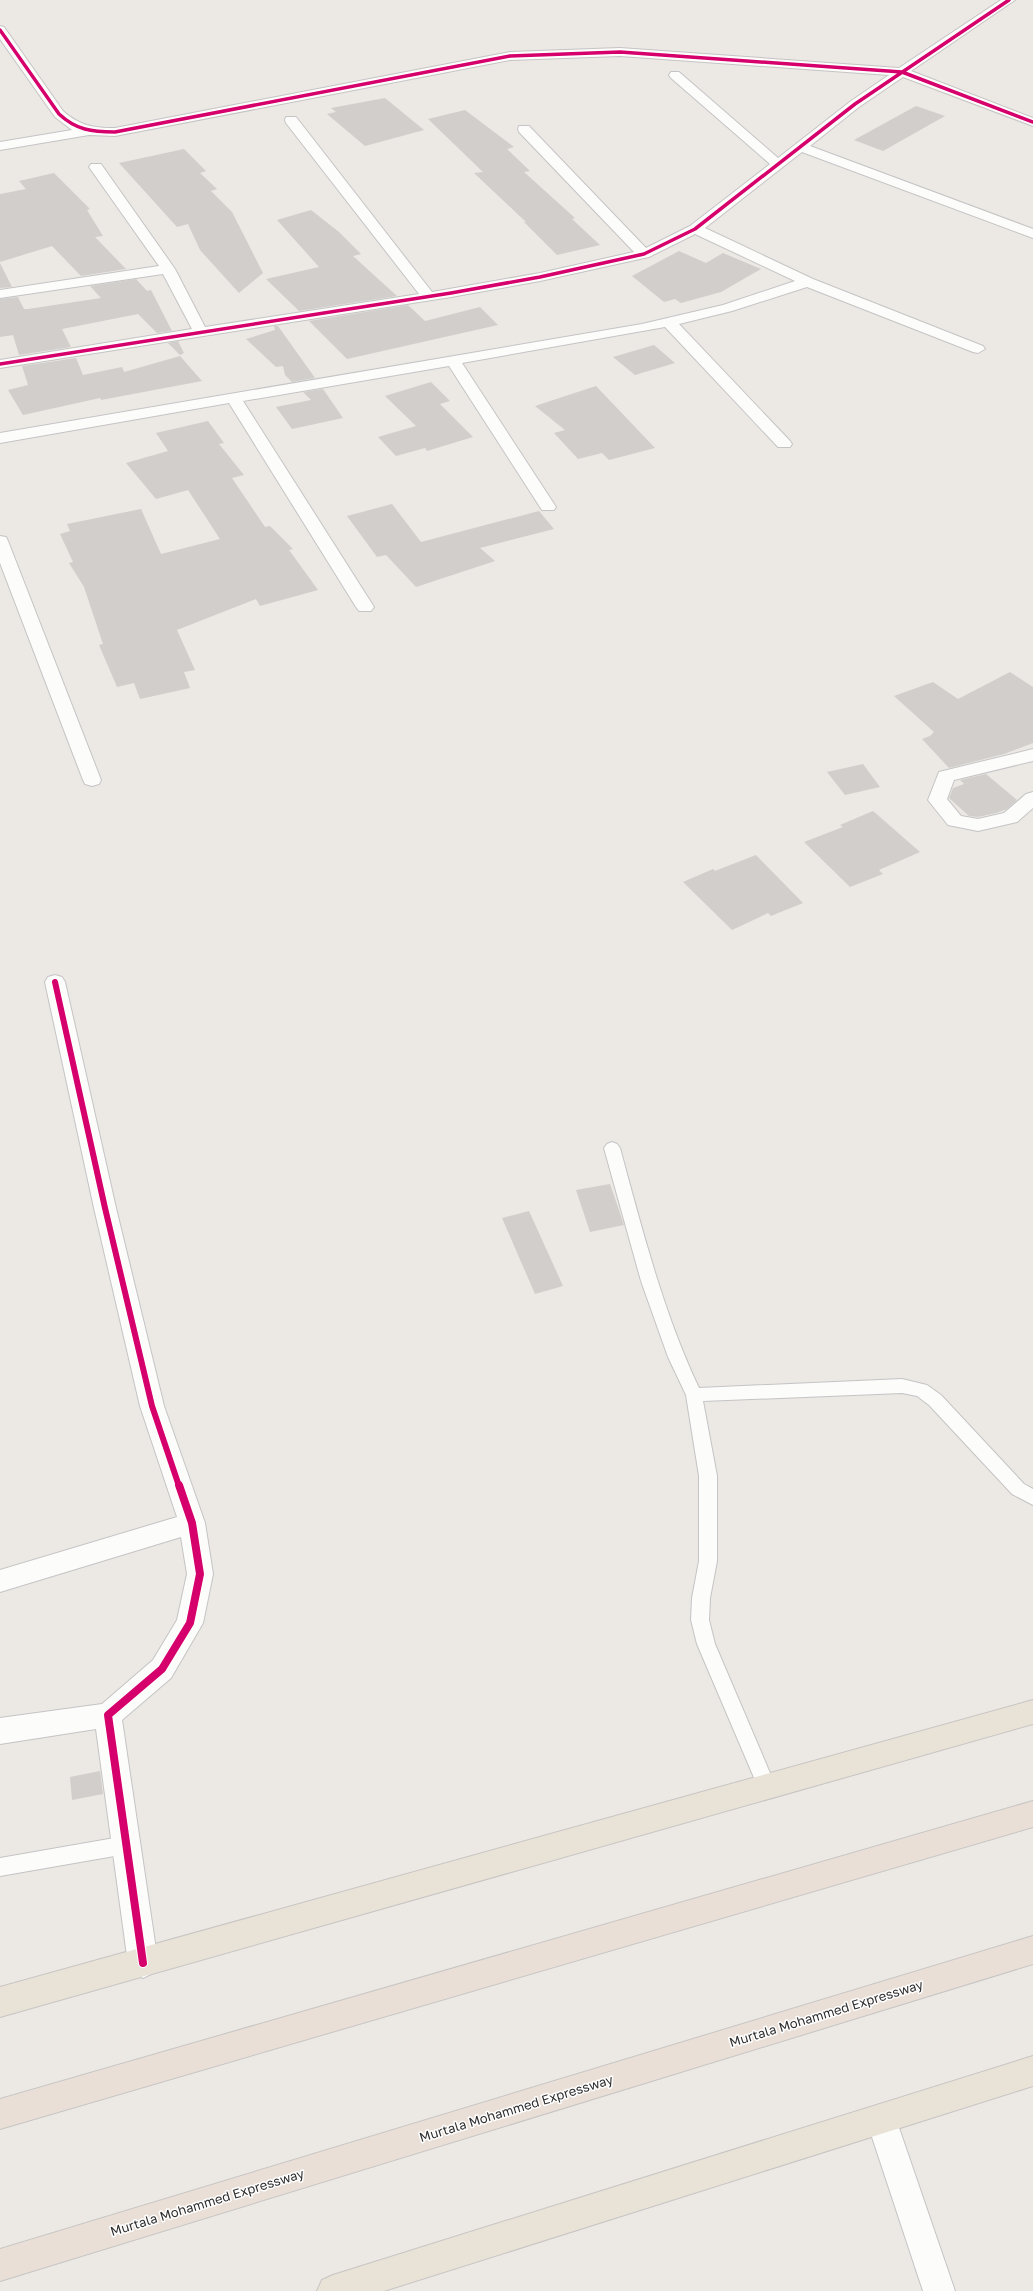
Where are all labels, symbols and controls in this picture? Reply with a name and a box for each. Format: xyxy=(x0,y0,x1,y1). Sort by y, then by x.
street label: Murtala Mohammed Expressway xyxy=(727,1976,925,2050)
street label: Murtala Mohammed Expressway xyxy=(417,2071,615,2145)
street label: Murtala Mohammed Expressway xyxy=(108,2165,306,2239)

